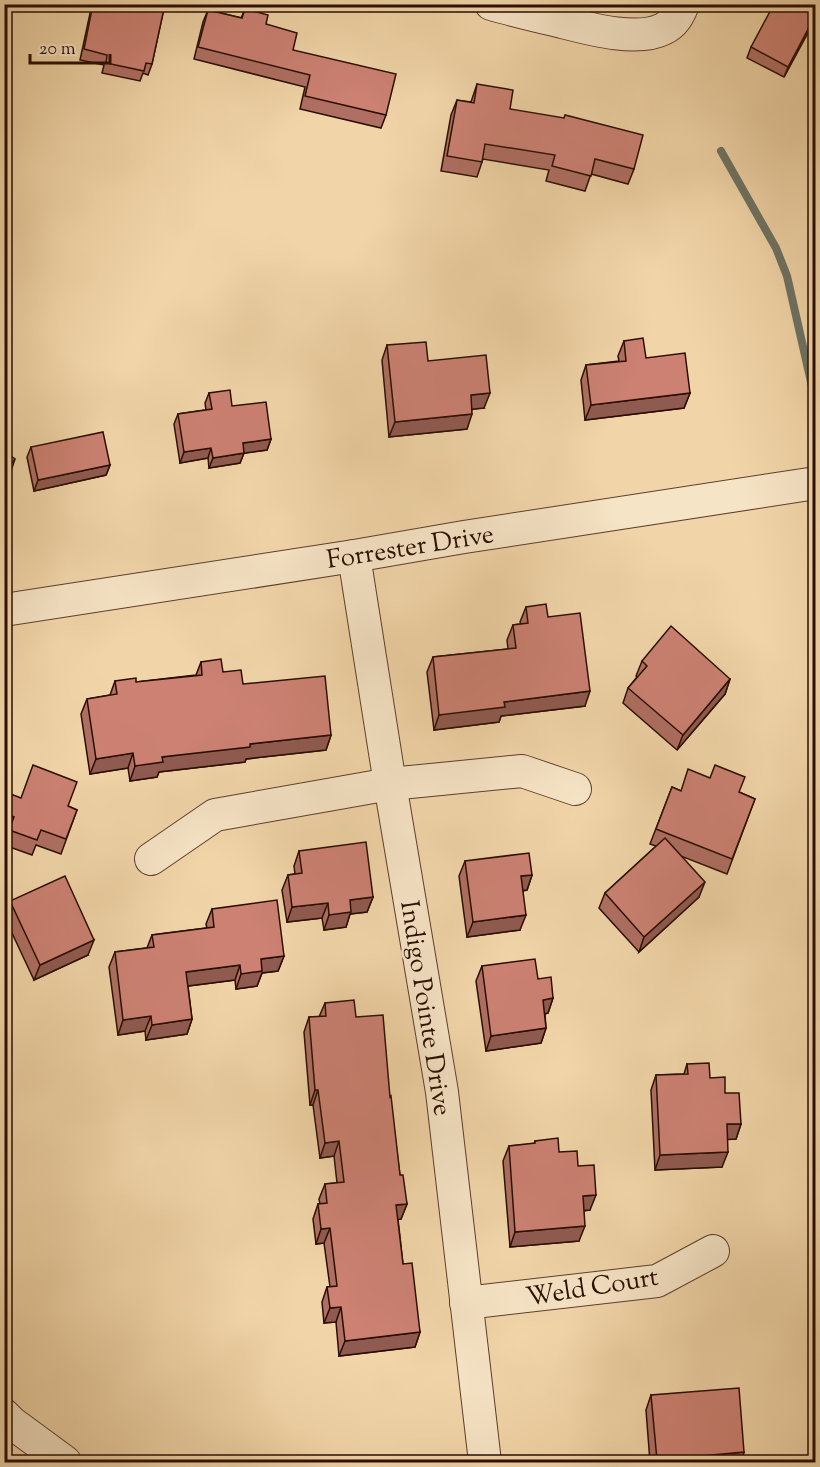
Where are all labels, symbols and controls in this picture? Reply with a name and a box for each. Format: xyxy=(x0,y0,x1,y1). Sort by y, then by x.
scale bar xyxy=(30,27,110,65)
text: 20 m xyxy=(39,37,76,63)
street label: Forrester Drive xyxy=(324,517,497,580)
street label: Indigo Pointe Drive xyxy=(389,898,460,1119)
street label: Weld Court xyxy=(524,1260,661,1317)

